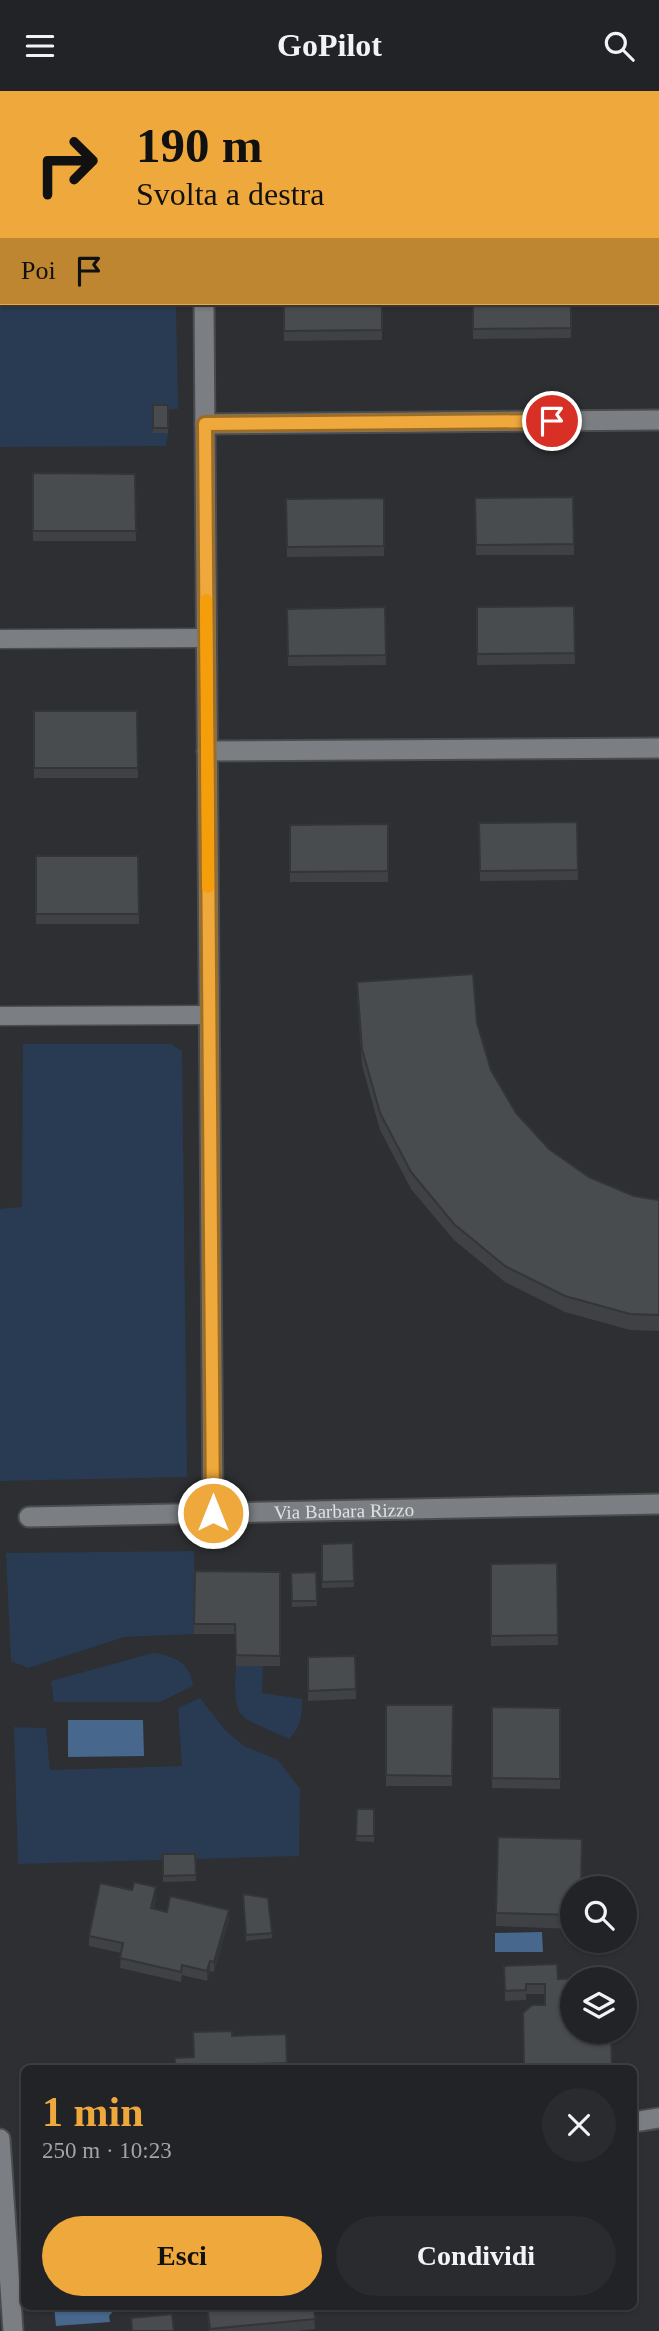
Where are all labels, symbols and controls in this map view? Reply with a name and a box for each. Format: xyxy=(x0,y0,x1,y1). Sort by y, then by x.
icon: menu xyxy=(21,27,59,65)
text: GoPilot xyxy=(277,27,382,63)
icon: search xyxy=(600,27,638,65)
text: 190 m xyxy=(136,118,263,173)
icon: right xyxy=(21,119,112,210)
text: Svolta a destra xyxy=(136,176,324,212)
icon: arrive xyxy=(70,252,108,290)
text: Poi xyxy=(21,256,56,285)
pin xyxy=(522,391,582,451)
icon: arrive xyxy=(533,402,571,440)
position arrow xyxy=(176,1476,250,1550)
street label: Via Barbara Rizzo xyxy=(274,1499,414,1522)
map controls xyxy=(560,1876,637,2044)
button: search xyxy=(560,1876,637,1953)
button: layers xyxy=(560,1967,637,2044)
button: close xyxy=(542,2088,616,2162)
text: 1 min xyxy=(42,2089,144,2135)
text: 250 m · 10:23 xyxy=(42,2138,172,2163)
button: Esci xyxy=(42,2216,322,2296)
button: Condividi xyxy=(336,2216,616,2296)

